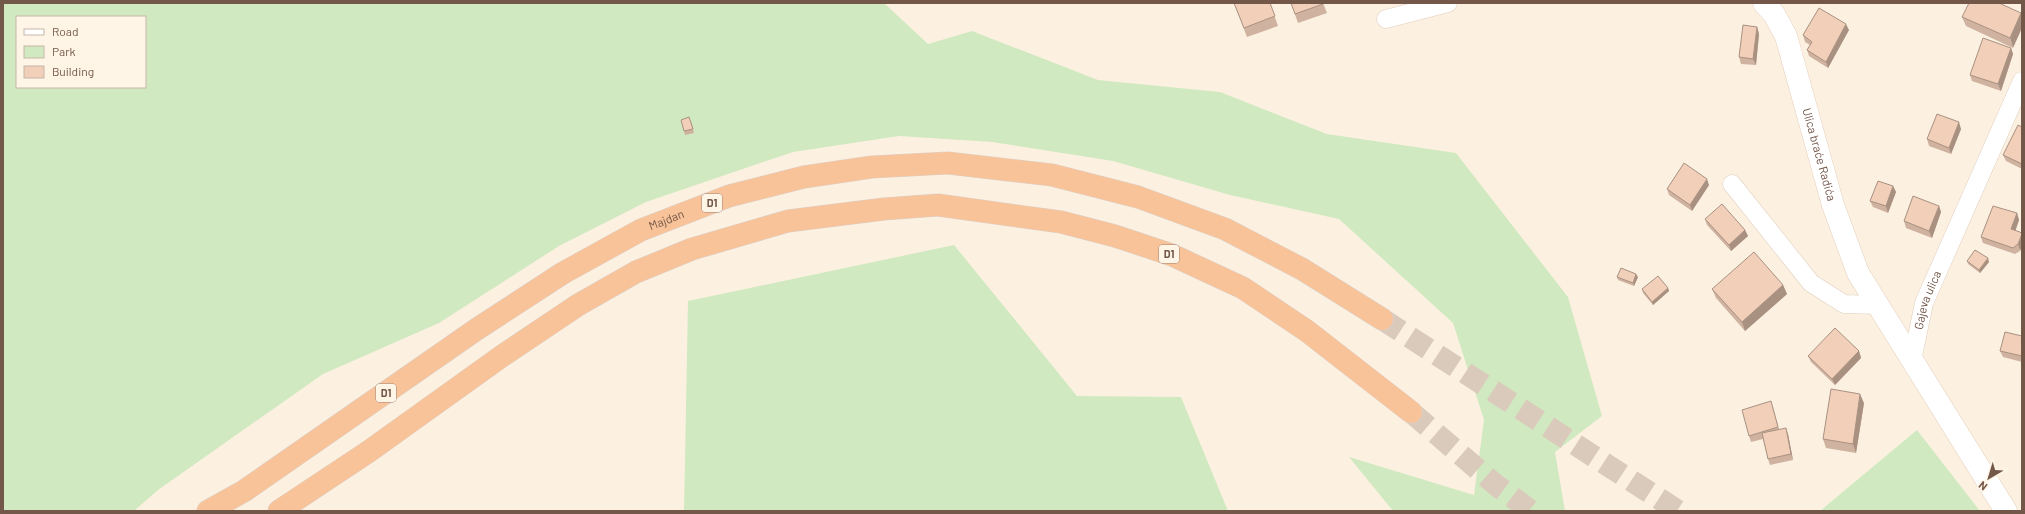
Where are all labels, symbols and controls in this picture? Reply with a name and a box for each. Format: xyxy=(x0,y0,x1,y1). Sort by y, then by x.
legend xyxy=(16,16,146,88)
text: Road xyxy=(52,24,79,38)
text: Park xyxy=(52,44,76,58)
text: Building xyxy=(52,64,94,78)
street label: Ulica braće Radića xyxy=(1800,106,1840,202)
road number: D1 xyxy=(702,194,722,212)
street label: Majdan xyxy=(646,206,686,232)
road number: D1 xyxy=(1159,245,1179,263)
street label: Gajeva ulica xyxy=(1911,268,1943,331)
road number: D1 xyxy=(376,384,396,402)
north arrow xyxy=(1969,458,2009,498)
text: N xyxy=(1976,479,1989,494)

